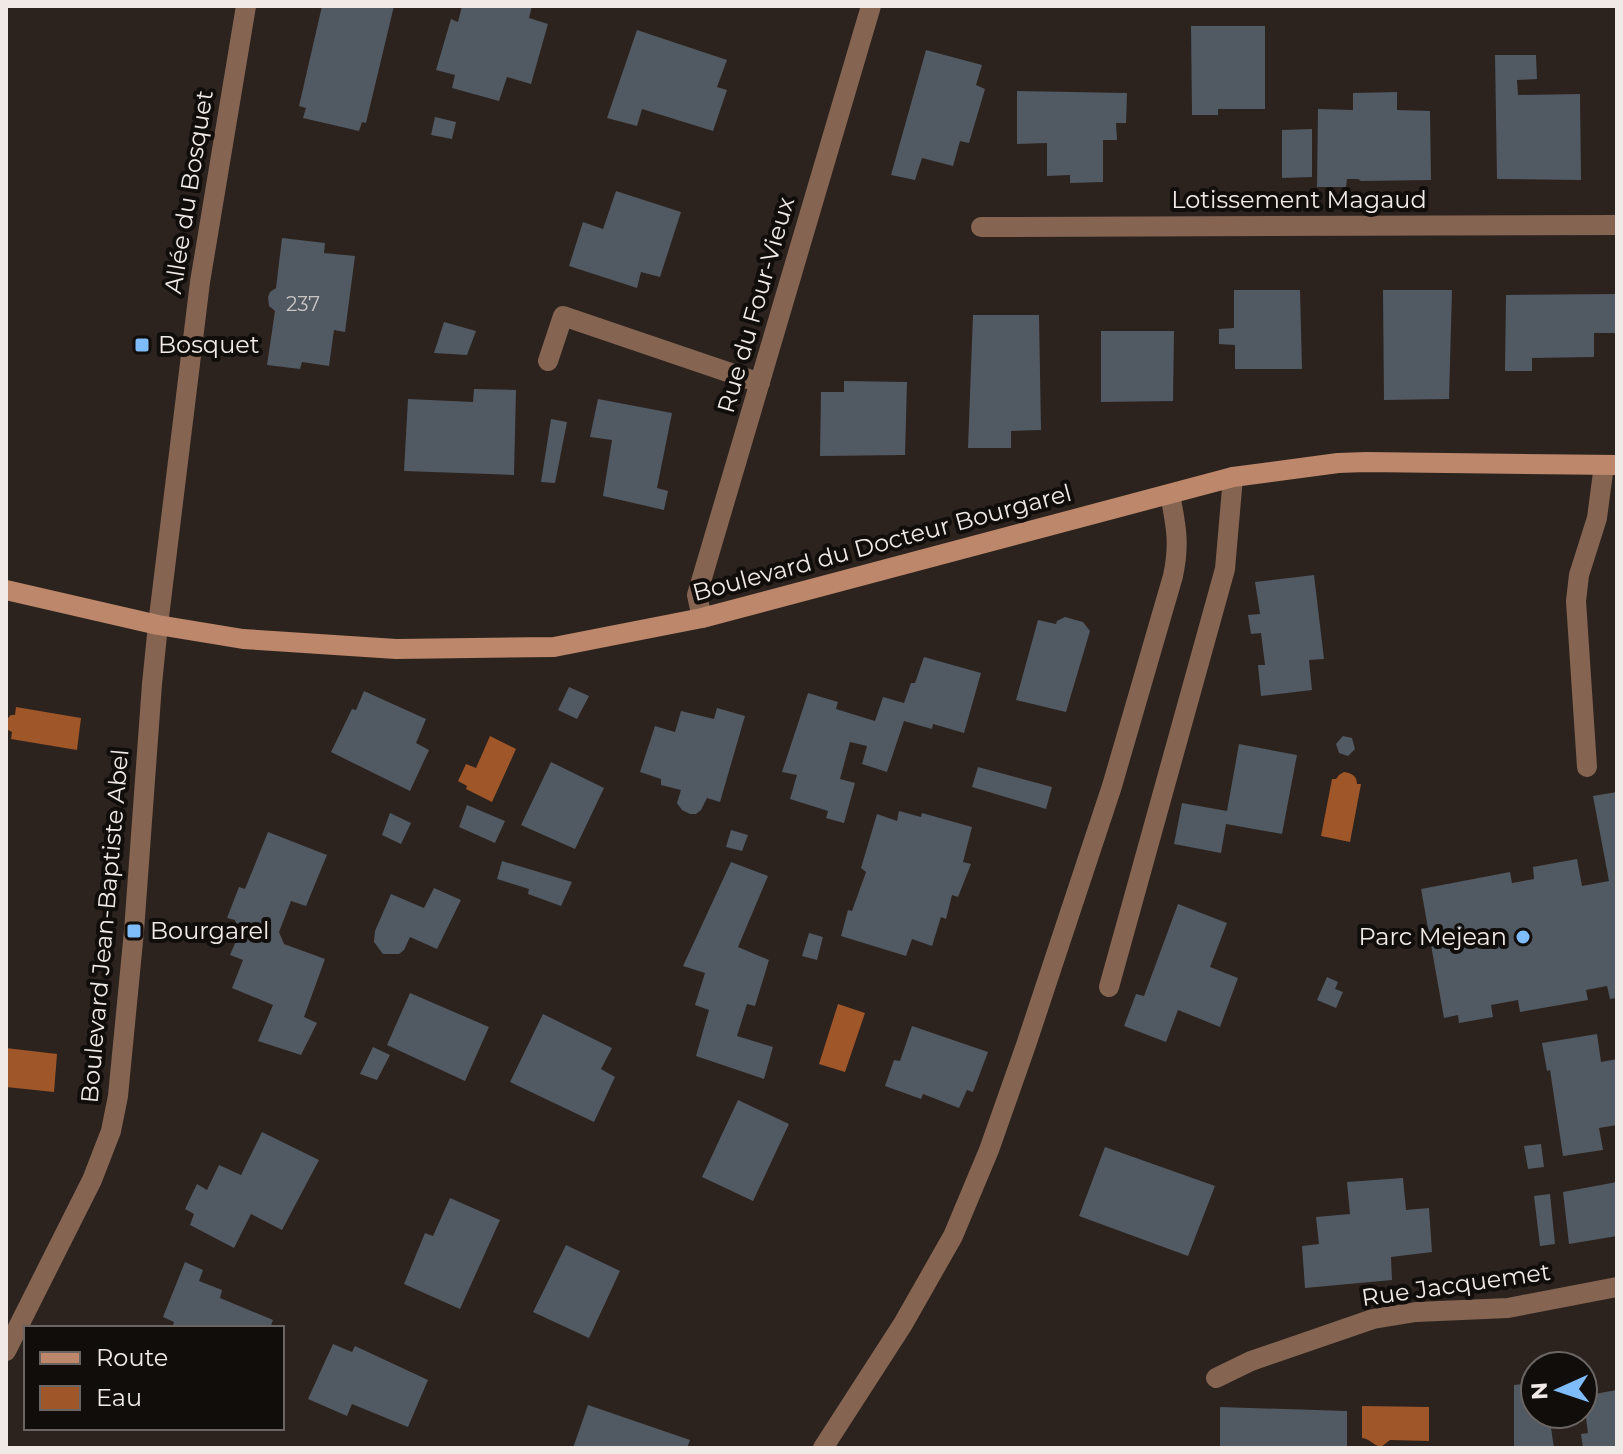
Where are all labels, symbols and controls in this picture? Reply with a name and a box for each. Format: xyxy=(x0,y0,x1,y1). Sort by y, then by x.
street label: Allée du Bosquet xyxy=(158,88,219,296)
street label: Lotissement Magaud xyxy=(1171,185,1427,214)
street label: Rue du Four-Vieux xyxy=(711,193,800,416)
house number: 237 xyxy=(286,292,320,316)
place label: Bosquet xyxy=(158,330,260,359)
marker: Bosquet xyxy=(133,336,151,354)
street label: Boulevard du Docteur Bourgarel xyxy=(689,478,1074,607)
street label: Boulevard Jean-Baptiste Abel xyxy=(75,748,134,1104)
place label: Bourgarel xyxy=(150,916,269,945)
marker: Bourgarel xyxy=(125,922,143,940)
place label: Parc Mejean xyxy=(1359,922,1507,951)
marker: Parc Mejean xyxy=(1514,928,1532,946)
street label: Rue Jacquemet xyxy=(1360,1257,1552,1312)
legend xyxy=(24,1326,284,1430)
text: Route xyxy=(96,1343,168,1372)
north arrow xyxy=(1519,1350,1599,1430)
text: N xyxy=(1526,1381,1553,1401)
text: Eau xyxy=(96,1383,142,1412)

